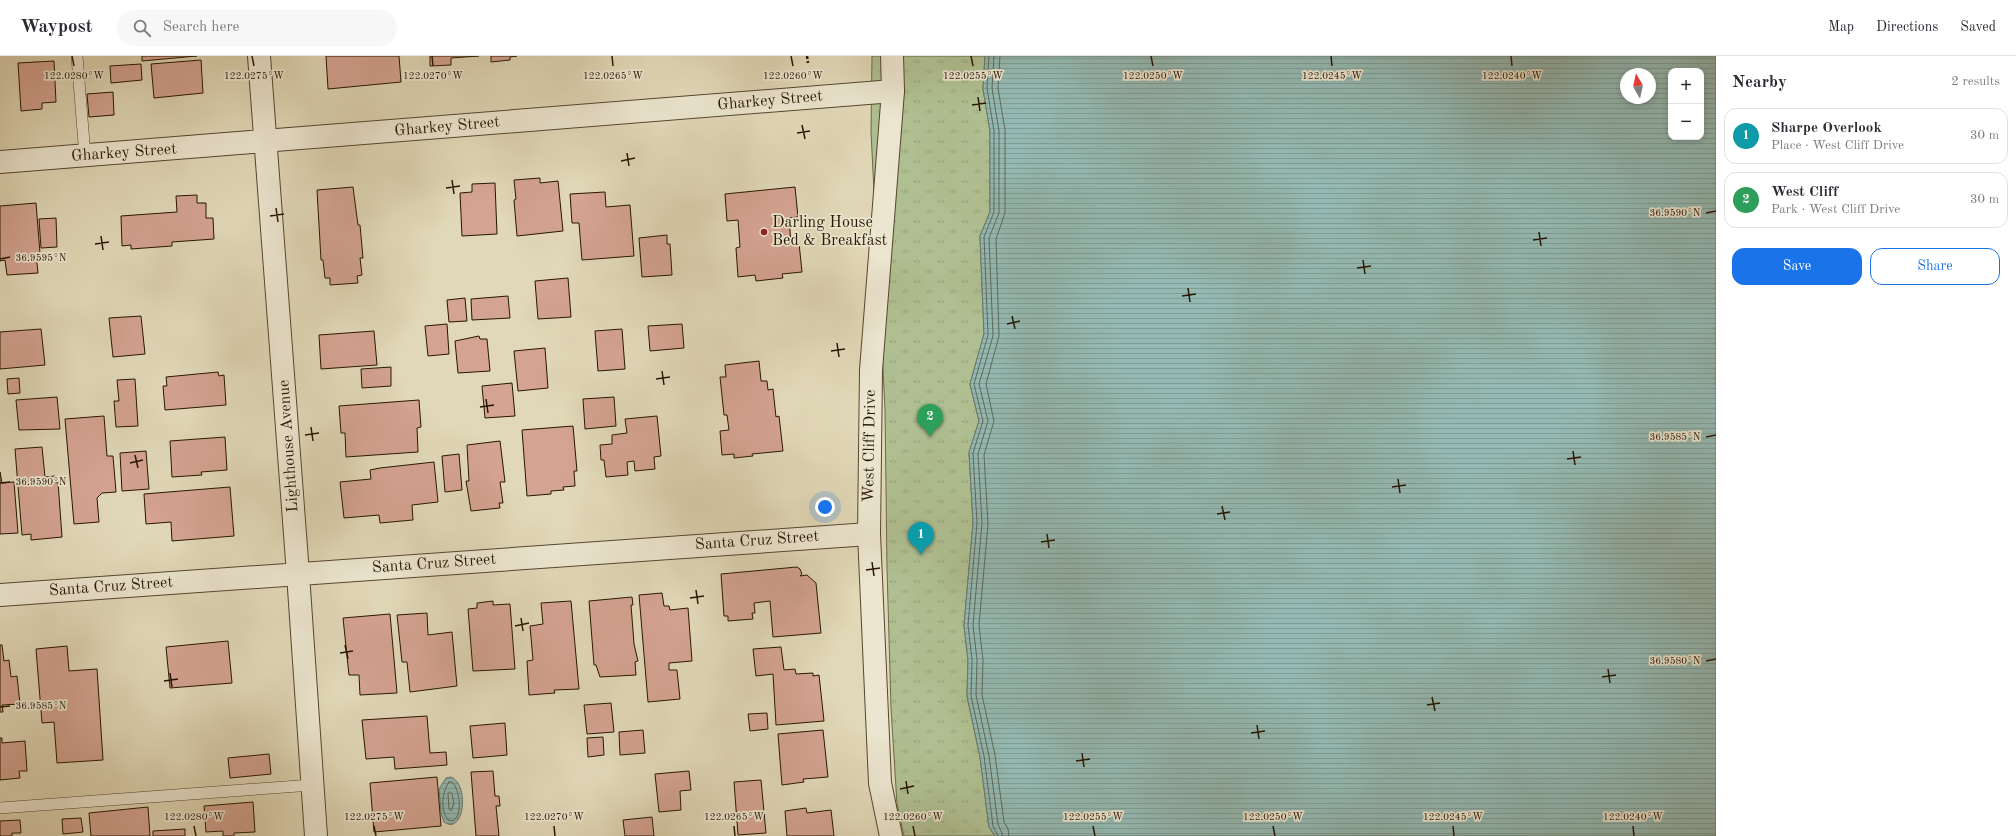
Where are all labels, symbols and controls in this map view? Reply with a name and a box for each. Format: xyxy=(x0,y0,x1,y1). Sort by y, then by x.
search box xyxy=(117,10,397,46)
icon: search xyxy=(131,17,153,39)
text: Waypost xyxy=(20,18,93,37)
text: Search here xyxy=(163,20,239,35)
text: Map xyxy=(1828,20,1854,34)
text: Directions xyxy=(1876,20,1938,34)
text: Saved xyxy=(1960,20,1996,34)
north arrow xyxy=(1620,68,1656,104)
map controls xyxy=(1668,68,1704,140)
button: + xyxy=(1668,68,1704,104)
text: 122.0280°W xyxy=(44,71,104,81)
text: 122.0275°W xyxy=(224,71,284,81)
text: 122.0270°W xyxy=(403,71,463,81)
text: 122.0265°W xyxy=(583,71,643,81)
text: 122.0260°W xyxy=(763,71,823,81)
text: 122.0255°W xyxy=(943,71,1003,81)
text: 122.0250°W xyxy=(1123,71,1183,81)
text: 122.0245°W xyxy=(1302,71,1362,81)
text: 122.0240°W xyxy=(1482,71,1542,81)
text: Nearby xyxy=(1732,74,1787,91)
text: 2 results xyxy=(1951,75,2000,88)
street label: Gharkey Street xyxy=(717,88,824,114)
button: − xyxy=(1668,104,1704,140)
street label: Gharkey Street xyxy=(394,114,501,140)
text: Sharpe Overlook xyxy=(1771,121,1882,136)
text: 1 xyxy=(1742,129,1750,142)
text: 30 m xyxy=(1970,129,1999,142)
text: Place · West Cliff Drive xyxy=(1771,139,1904,152)
street label: Gharkey Street xyxy=(71,141,178,165)
text: West Cliff xyxy=(1771,185,1838,200)
text: 2 xyxy=(1742,193,1750,206)
text: 30 m xyxy=(1970,193,1999,206)
text: Park · West Cliff Drive xyxy=(1771,203,1900,216)
text: 36.9590°N xyxy=(1649,208,1701,218)
place label: Darling House Bed & Breakfast xyxy=(772,215,888,249)
marker: Darling House Bed & Breakfast xyxy=(759,227,769,237)
button: Save xyxy=(1732,248,1862,285)
button: Share xyxy=(1870,248,2000,285)
text: 36.9595°N xyxy=(15,253,67,263)
street label: Lighthouse Avenue xyxy=(276,379,302,513)
street label: West Cliff Drive xyxy=(861,389,879,503)
pin: 2 xyxy=(917,404,943,437)
text: 36.9585°N xyxy=(1649,432,1701,442)
text: 36.9590°N xyxy=(15,477,67,487)
your location xyxy=(815,497,835,517)
pin: 1 xyxy=(908,522,934,555)
street label: Santa Cruz Street xyxy=(694,529,820,553)
street label: Santa Cruz Street xyxy=(371,552,497,576)
street label: Santa Cruz Street xyxy=(48,575,174,599)
text: 36.9580°N xyxy=(1649,656,1701,666)
text: 36.9585°N xyxy=(15,701,67,711)
text: 122.0280°W xyxy=(164,812,224,822)
text: 122.0275°W xyxy=(344,812,404,822)
text: 122.0270°W xyxy=(524,812,584,822)
text: 122.0265°W xyxy=(704,812,764,822)
text: 122.0260°W xyxy=(883,812,943,822)
text: 122.0255°W xyxy=(1063,812,1123,822)
text: 122.0250°W xyxy=(1243,812,1303,822)
text: 122.0245°W xyxy=(1423,812,1483,822)
text: 122.0240°W xyxy=(1603,812,1663,822)

